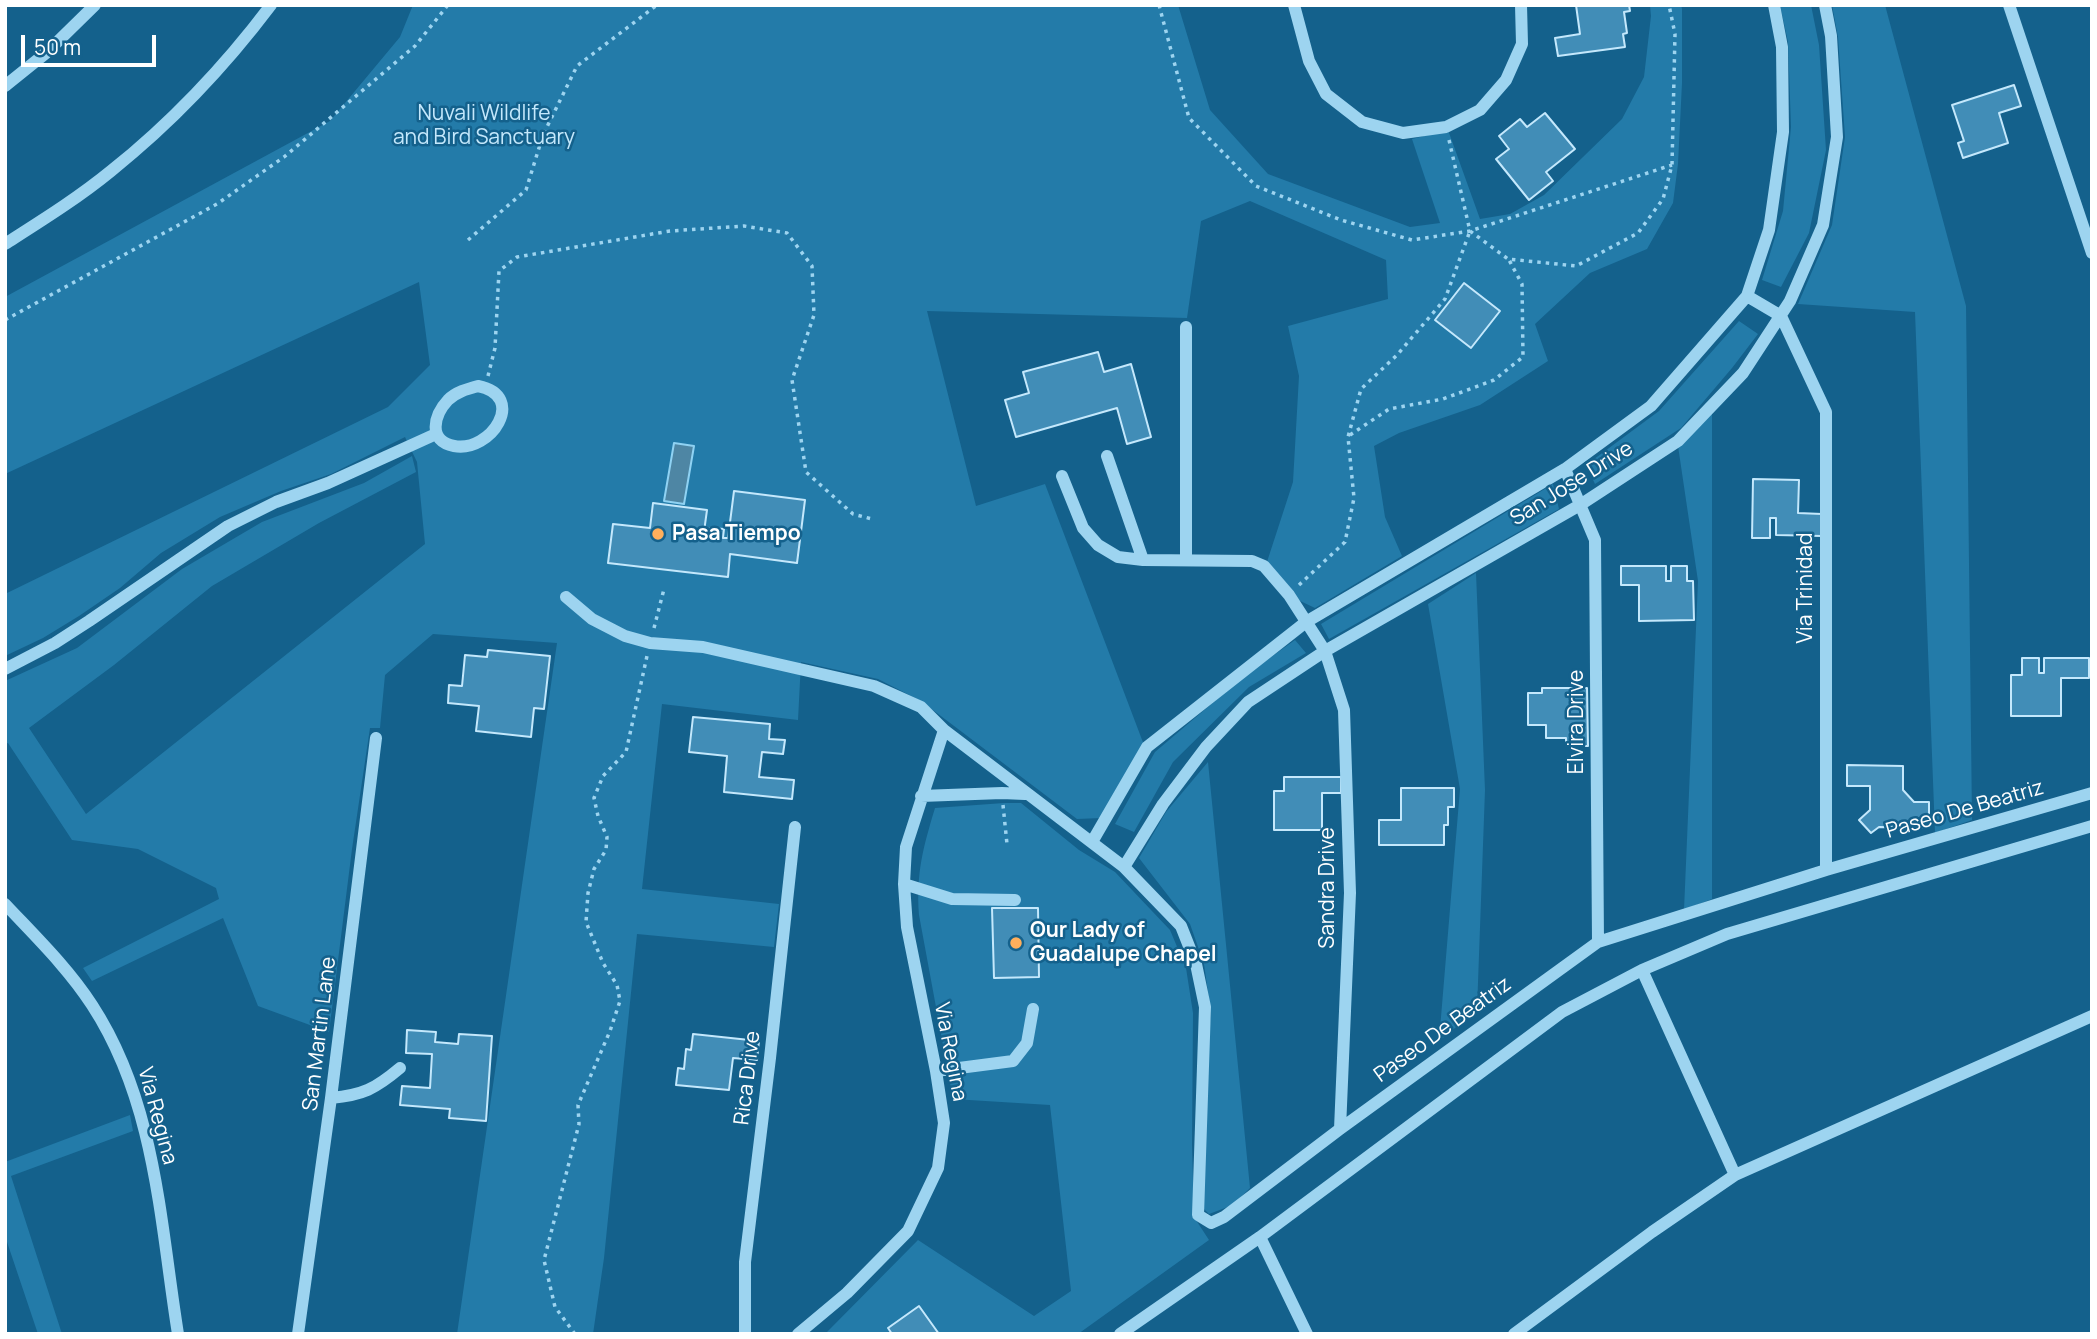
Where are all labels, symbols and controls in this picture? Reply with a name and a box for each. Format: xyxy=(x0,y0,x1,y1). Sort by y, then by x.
scale bar xyxy=(24,21,159,65)
text: 50 m xyxy=(34,33,81,61)
park label: Nuvali Wildlife and Bird Sanctuary xyxy=(393,101,575,151)
street label: San Jose Drive xyxy=(1506,436,1638,532)
place label: Pasa Tiempo xyxy=(672,521,801,547)
marker: Pasa Tiempo xyxy=(650,526,666,542)
street label: Via Trinidad xyxy=(1793,533,1819,643)
street label: Elvira Drive xyxy=(1564,670,1590,774)
street label: Paseo De Beatriz xyxy=(1883,775,2047,845)
street label: Sandra Drive xyxy=(1315,827,1341,949)
place label: Our Lady of Guadalupe Chapel xyxy=(1030,918,1217,968)
marker: Our Lady of Guadalupe Chapel xyxy=(1008,935,1024,951)
street label: San Martin Lane xyxy=(298,955,342,1113)
street label: Paseo De Beatriz xyxy=(1370,972,1516,1088)
street label: Via Regina xyxy=(928,1001,972,1103)
street label: Rica Drive xyxy=(730,1029,766,1127)
street label: Via Regina xyxy=(132,1064,182,1168)

